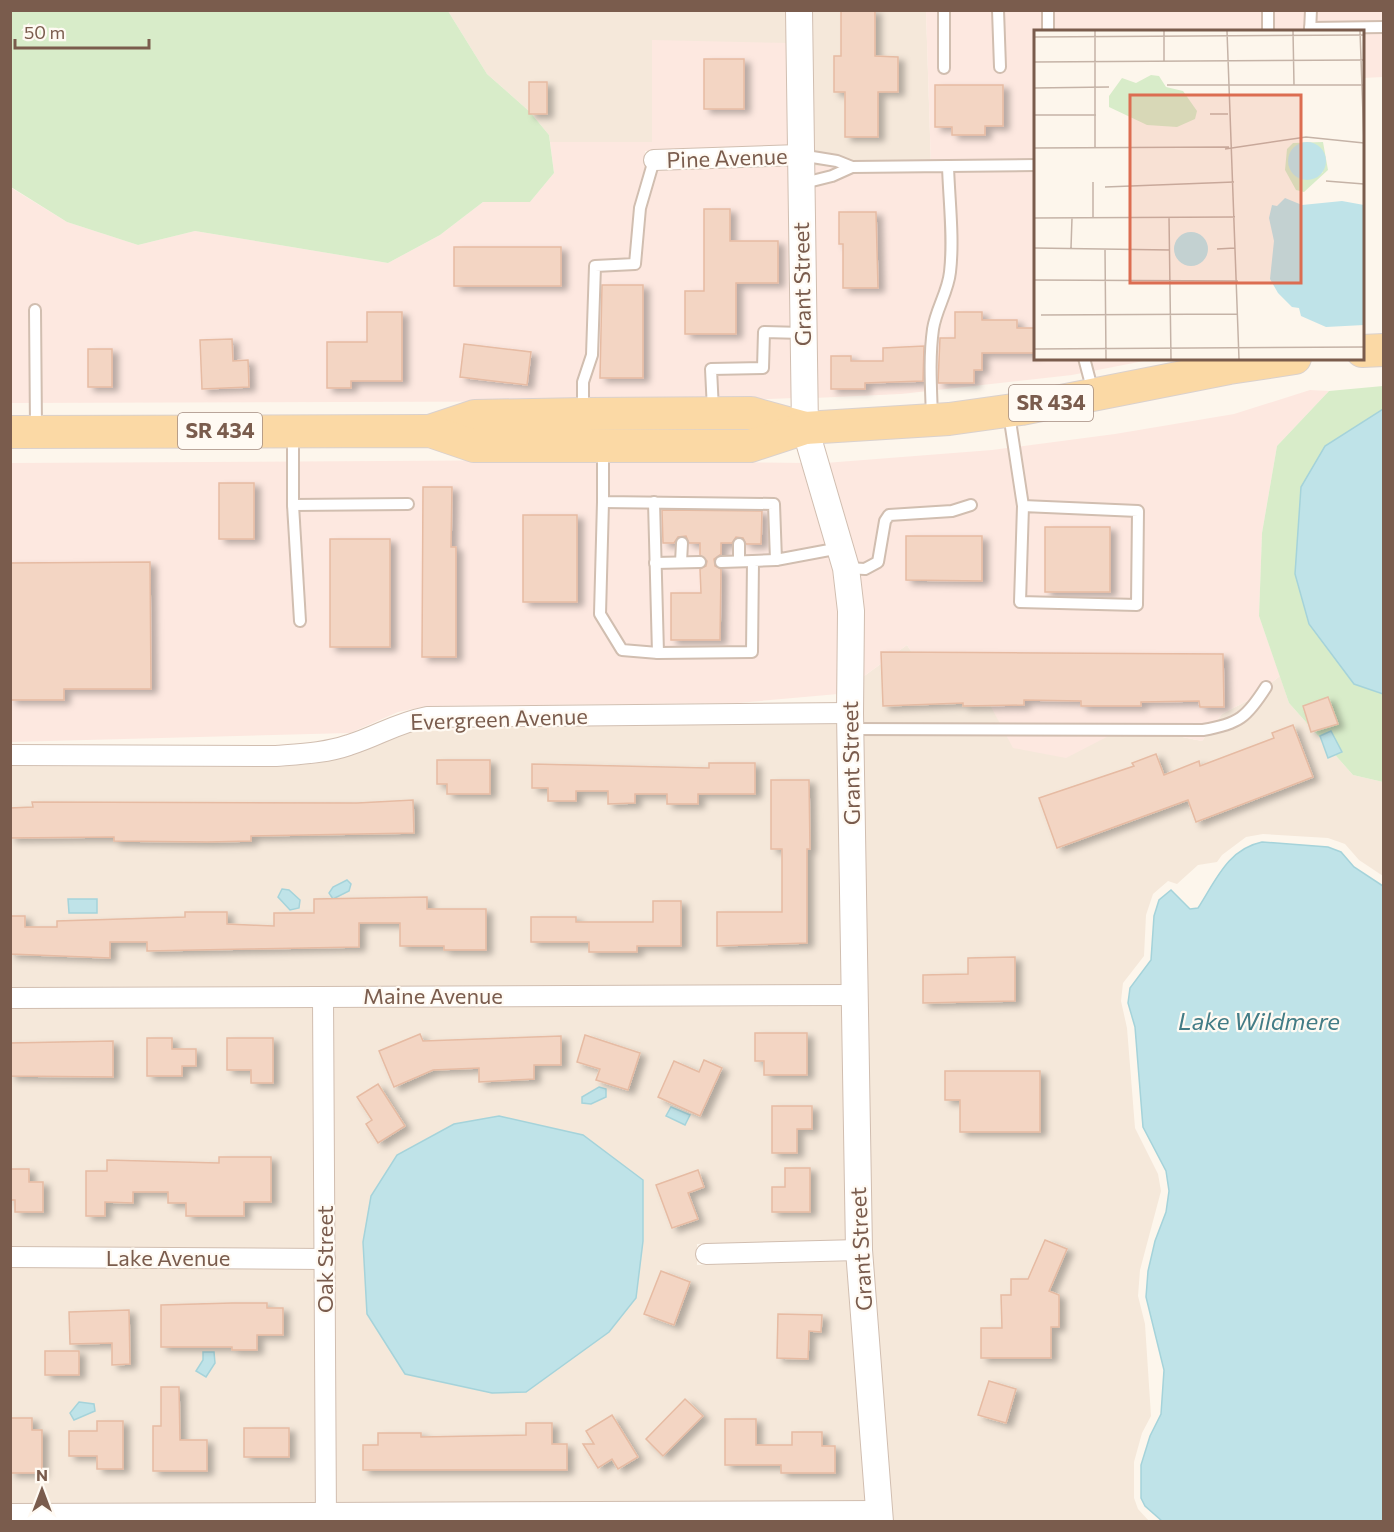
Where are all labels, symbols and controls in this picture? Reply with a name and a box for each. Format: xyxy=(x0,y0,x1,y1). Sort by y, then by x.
scale bar xyxy=(15,12,148,50)
text: 50 m xyxy=(24,21,65,43)
inset map xyxy=(1034,30,1364,360)
street label: Pine Avenue xyxy=(666,142,788,173)
street label: Grant Street xyxy=(787,222,816,346)
road number: SR 434 xyxy=(1009,385,1093,421)
road number: SR 434 xyxy=(178,413,262,449)
street label: Grant Street xyxy=(836,701,865,825)
street label: Evergreen Avenue xyxy=(410,702,588,735)
street label: Maine Avenue xyxy=(363,982,503,1009)
water label: Lake Wildmere xyxy=(1178,1006,1340,1035)
street label: Grant Street xyxy=(844,1186,877,1312)
street label: Oak Street xyxy=(311,1205,338,1313)
street label: Lake Avenue xyxy=(106,1244,230,1271)
north arrow xyxy=(12,1460,72,1520)
text: N xyxy=(36,1465,48,1484)

